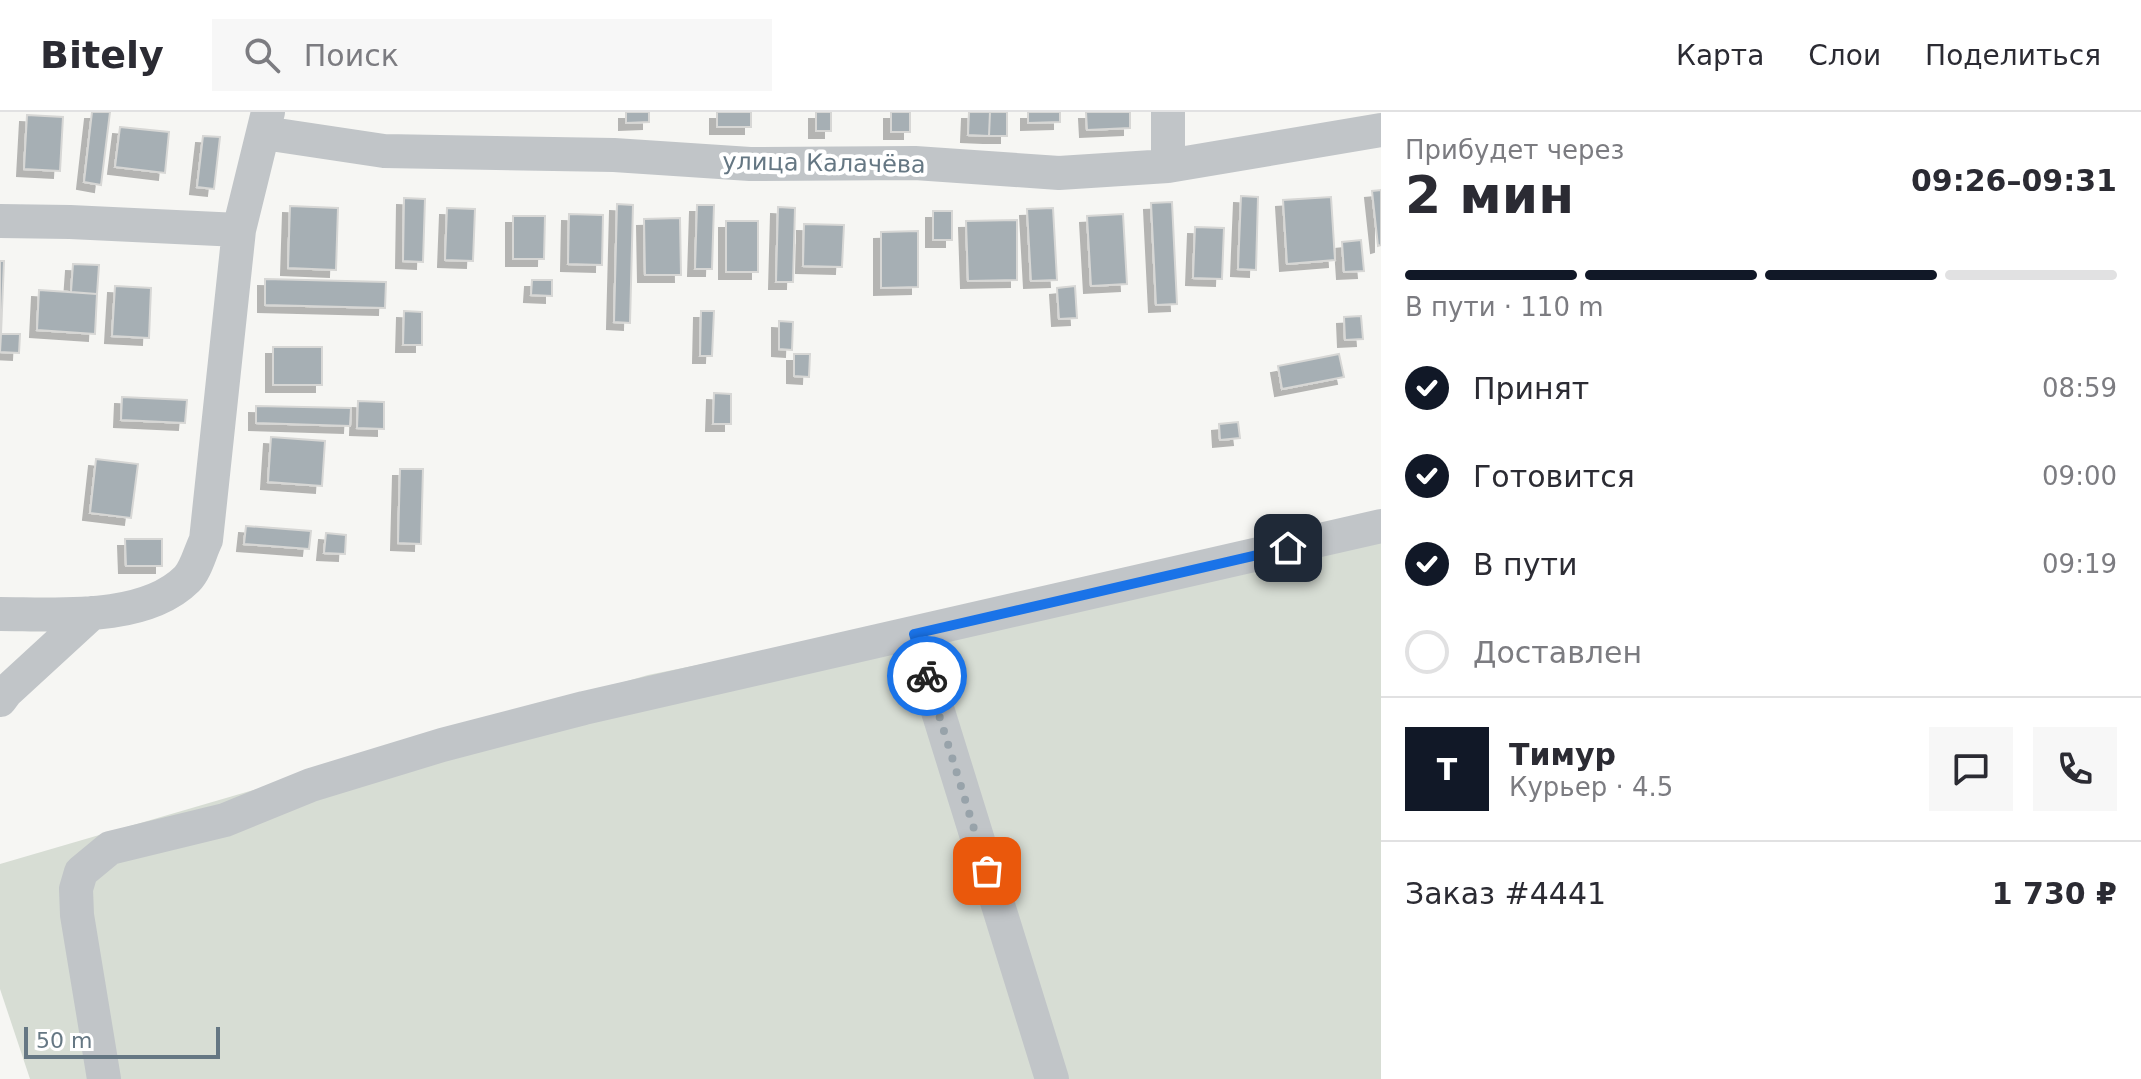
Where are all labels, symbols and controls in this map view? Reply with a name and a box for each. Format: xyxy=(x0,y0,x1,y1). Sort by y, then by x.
search box xyxy=(212,19,772,91)
text: Bitely xyxy=(40,33,164,77)
icon: search xyxy=(240,33,284,77)
text: Поиск xyxy=(304,38,399,73)
text: Карта xyxy=(1676,39,1764,72)
text: Слои xyxy=(1808,39,1881,72)
text: Поделиться xyxy=(1925,39,2101,72)
text: Прибудет через xyxy=(1405,135,1624,165)
street label: улица Калачёва xyxy=(722,147,926,179)
text: 09:26–09:31 xyxy=(1911,163,2117,198)
text: 2 мин xyxy=(1405,165,1574,225)
text: В пути · 110 m xyxy=(1405,292,1604,322)
icon: check xyxy=(1405,366,1449,410)
text: Принят xyxy=(1473,371,1589,406)
text: 08:59 xyxy=(2042,373,2117,403)
icon: check xyxy=(1405,454,1449,498)
text: Готовится xyxy=(1473,459,1635,494)
text: 09:00 xyxy=(2042,461,2117,491)
pin xyxy=(1254,514,1322,582)
icon: home xyxy=(1266,526,1310,570)
icon: check xyxy=(1405,542,1449,586)
text: В пути xyxy=(1473,547,1577,582)
text: 09:19 xyxy=(2042,549,2117,579)
text: Доставлен xyxy=(1473,635,1642,670)
courier xyxy=(887,636,967,716)
icon: bike xyxy=(905,654,949,698)
button: chat xyxy=(1929,727,2013,811)
button: phone xyxy=(2033,727,2117,811)
text: Тимур xyxy=(1509,737,1616,772)
text: Т xyxy=(1437,752,1457,787)
text: Курьер · 4.5 xyxy=(1509,772,1673,802)
pin xyxy=(953,837,1021,905)
icon: bag xyxy=(965,849,1009,893)
text: Заказ #4441 xyxy=(1405,876,1606,911)
text: 1 730 ₽ xyxy=(1992,876,2117,911)
scale bar xyxy=(24,1023,220,1059)
text: 50 m xyxy=(36,1028,92,1053)

